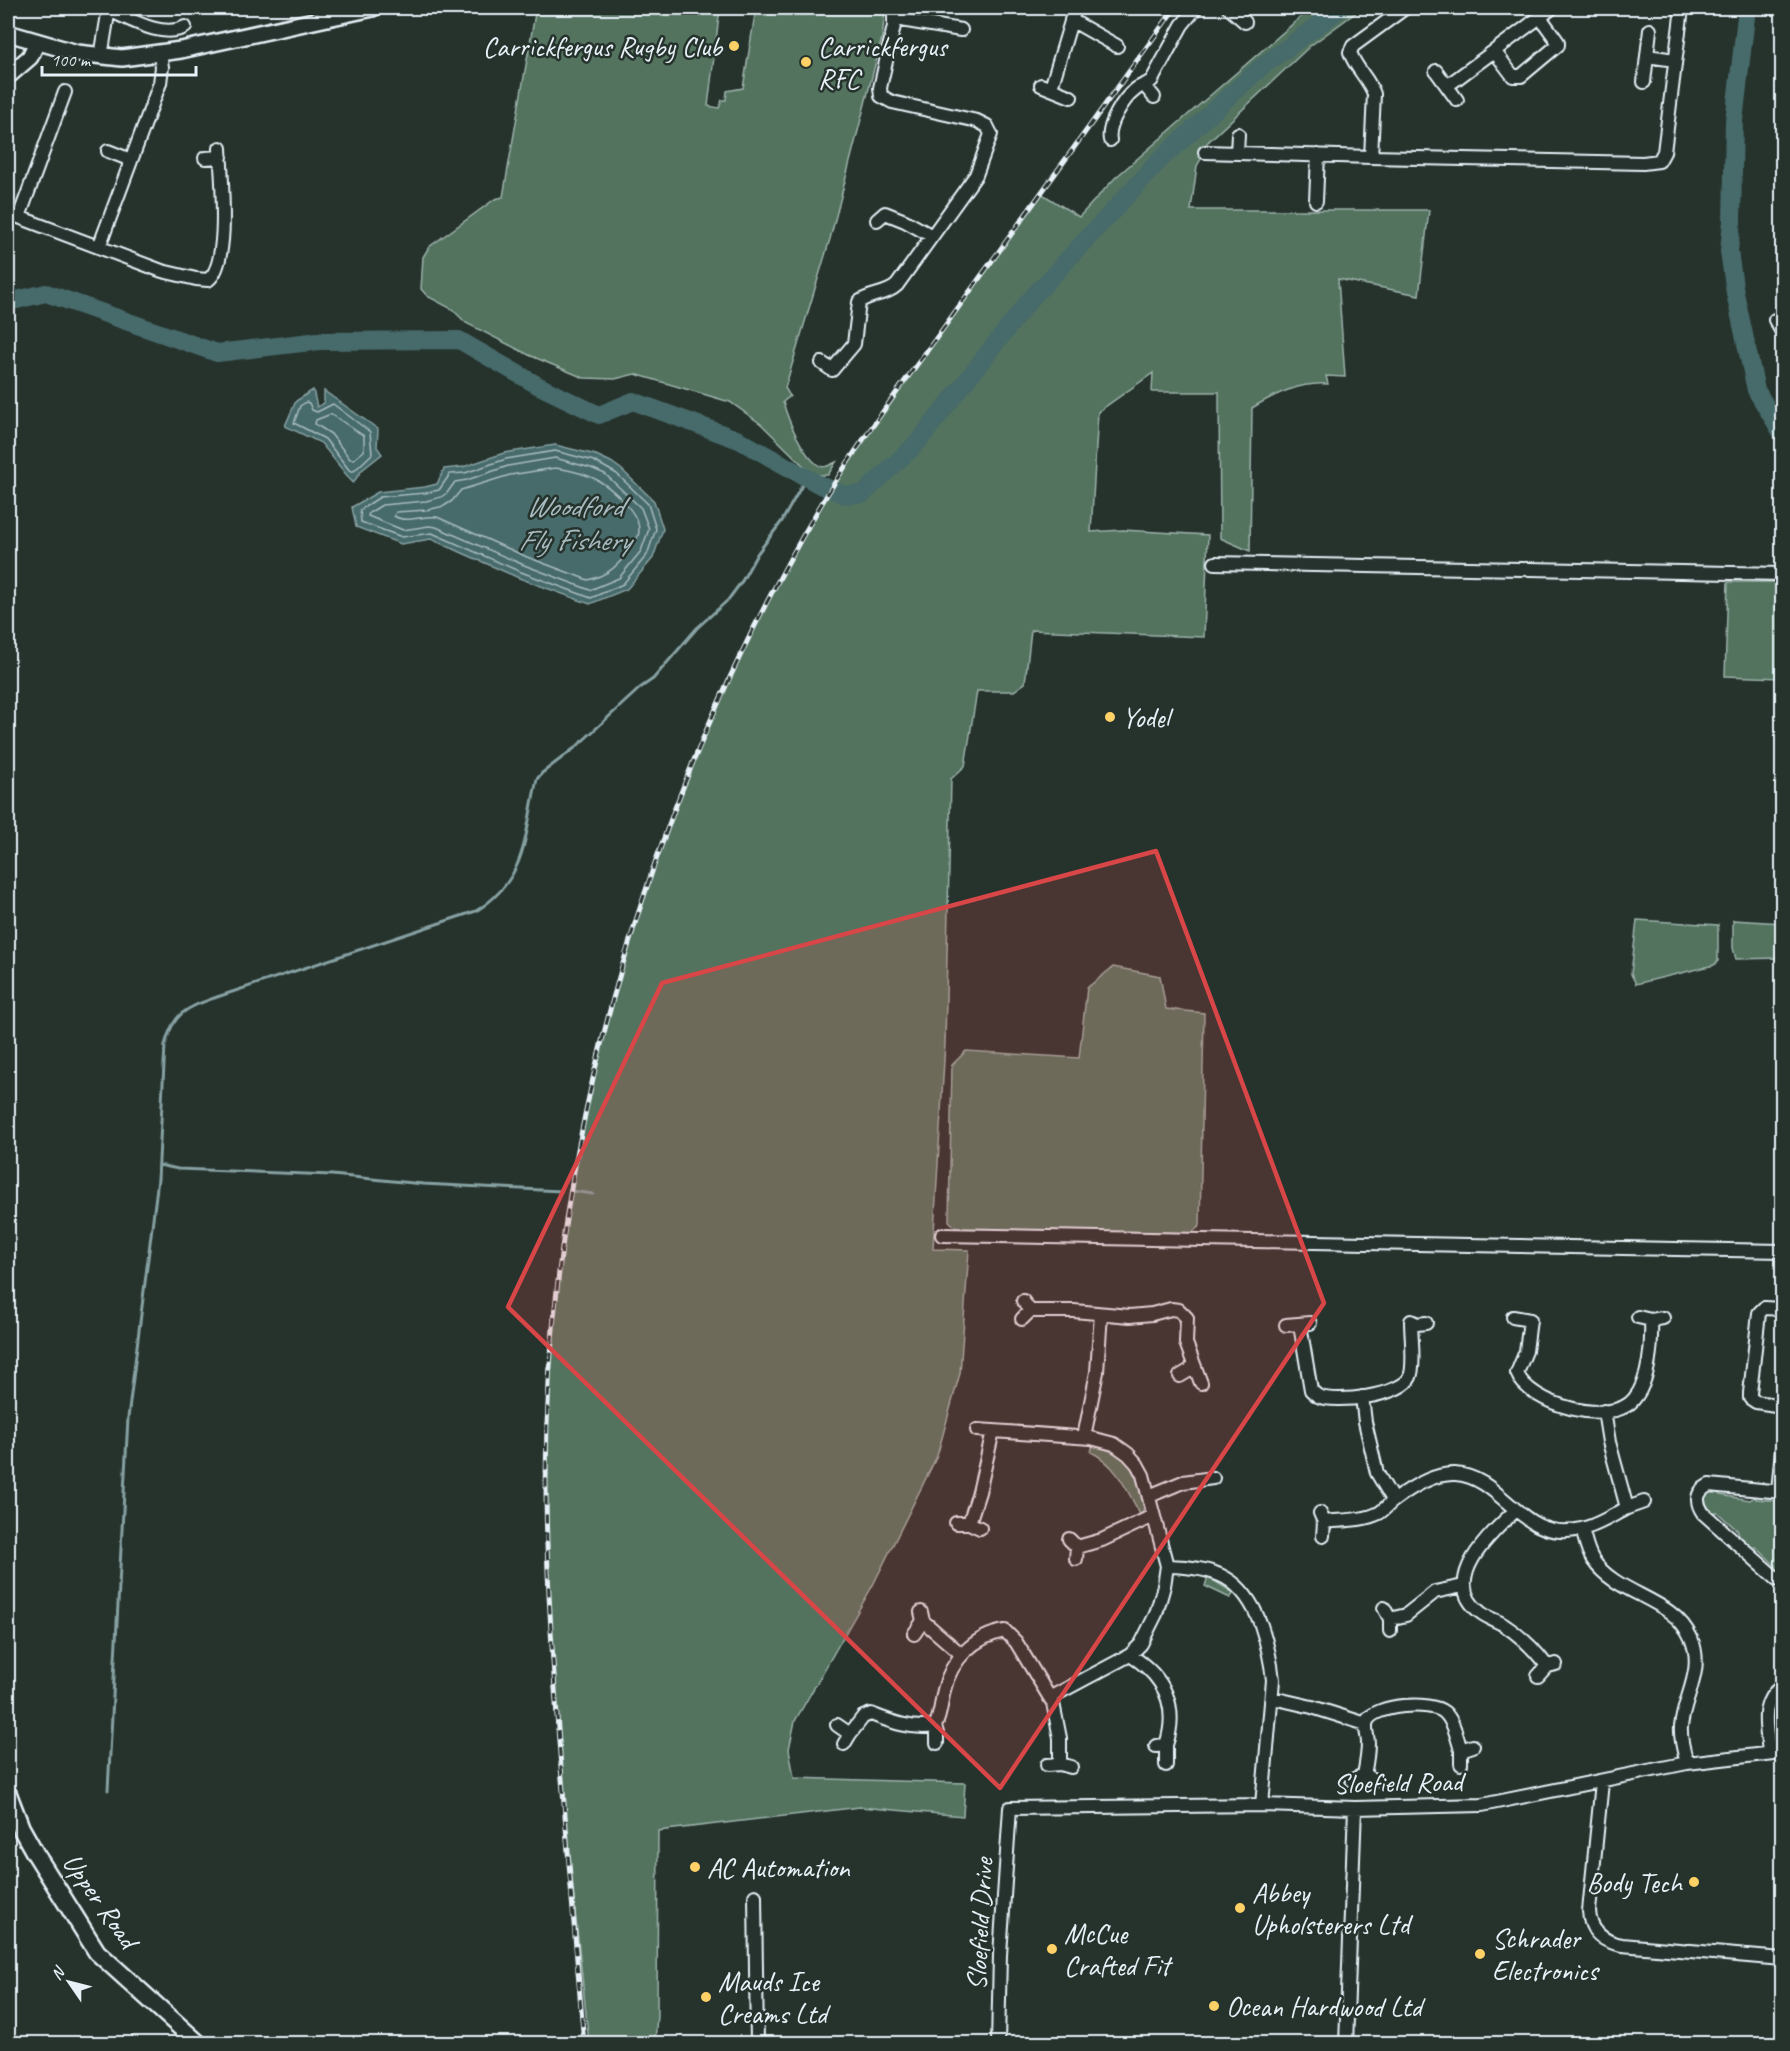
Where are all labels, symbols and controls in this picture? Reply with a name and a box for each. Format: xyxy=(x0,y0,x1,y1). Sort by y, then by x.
place label: Carrickfergus Rugby Club xyxy=(483,29,724,64)
place label: Carrickfergus RFC xyxy=(818,29,949,96)
scale bar xyxy=(42,39,196,77)
marker: Carrickfergus Rugby Club xyxy=(727,39,741,53)
text: 100 m xyxy=(51,49,92,71)
marker: Carrickfergus RFC xyxy=(799,55,813,69)
water label: Woodford Fly Fishery xyxy=(518,487,634,559)
place label: Yodel xyxy=(1122,700,1174,735)
marker: Yodel xyxy=(1103,710,1117,724)
street label: Sloefield Road xyxy=(1333,1764,1467,1801)
street label: Upper Road xyxy=(55,1846,148,1958)
place label: AC Automation xyxy=(707,1850,851,1885)
street label: Sloefield Drive xyxy=(959,1855,1001,1991)
marker: AC Automation xyxy=(688,1860,702,1874)
place label: Body Tech xyxy=(1587,1865,1684,1900)
place label: Abbey Upholsterers Ltd xyxy=(1252,1875,1413,1942)
marker: Body Tech xyxy=(1687,1875,1701,1889)
marker: Abbey Upholsterers Ltd xyxy=(1233,1901,1247,1915)
place label: McCue Crafted Fit xyxy=(1064,1916,1174,1983)
place label: Schrader Electronics xyxy=(1492,1921,1600,1988)
marker: McCue Crafted Fit xyxy=(1045,1942,1059,1956)
marker: Schrader Electronics xyxy=(1473,1947,1487,1961)
north arrow xyxy=(39,1952,99,2012)
text: N xyxy=(46,1962,70,1984)
place label: Mauds Ice Creams Ltd xyxy=(718,1964,831,2031)
place label: Ocean Hardwood Ltd xyxy=(1226,1989,1426,2024)
marker: Mauds Ice Creams Ltd xyxy=(699,1990,713,2004)
marker: Ocean Hardwood Ltd xyxy=(1207,1999,1221,2013)

